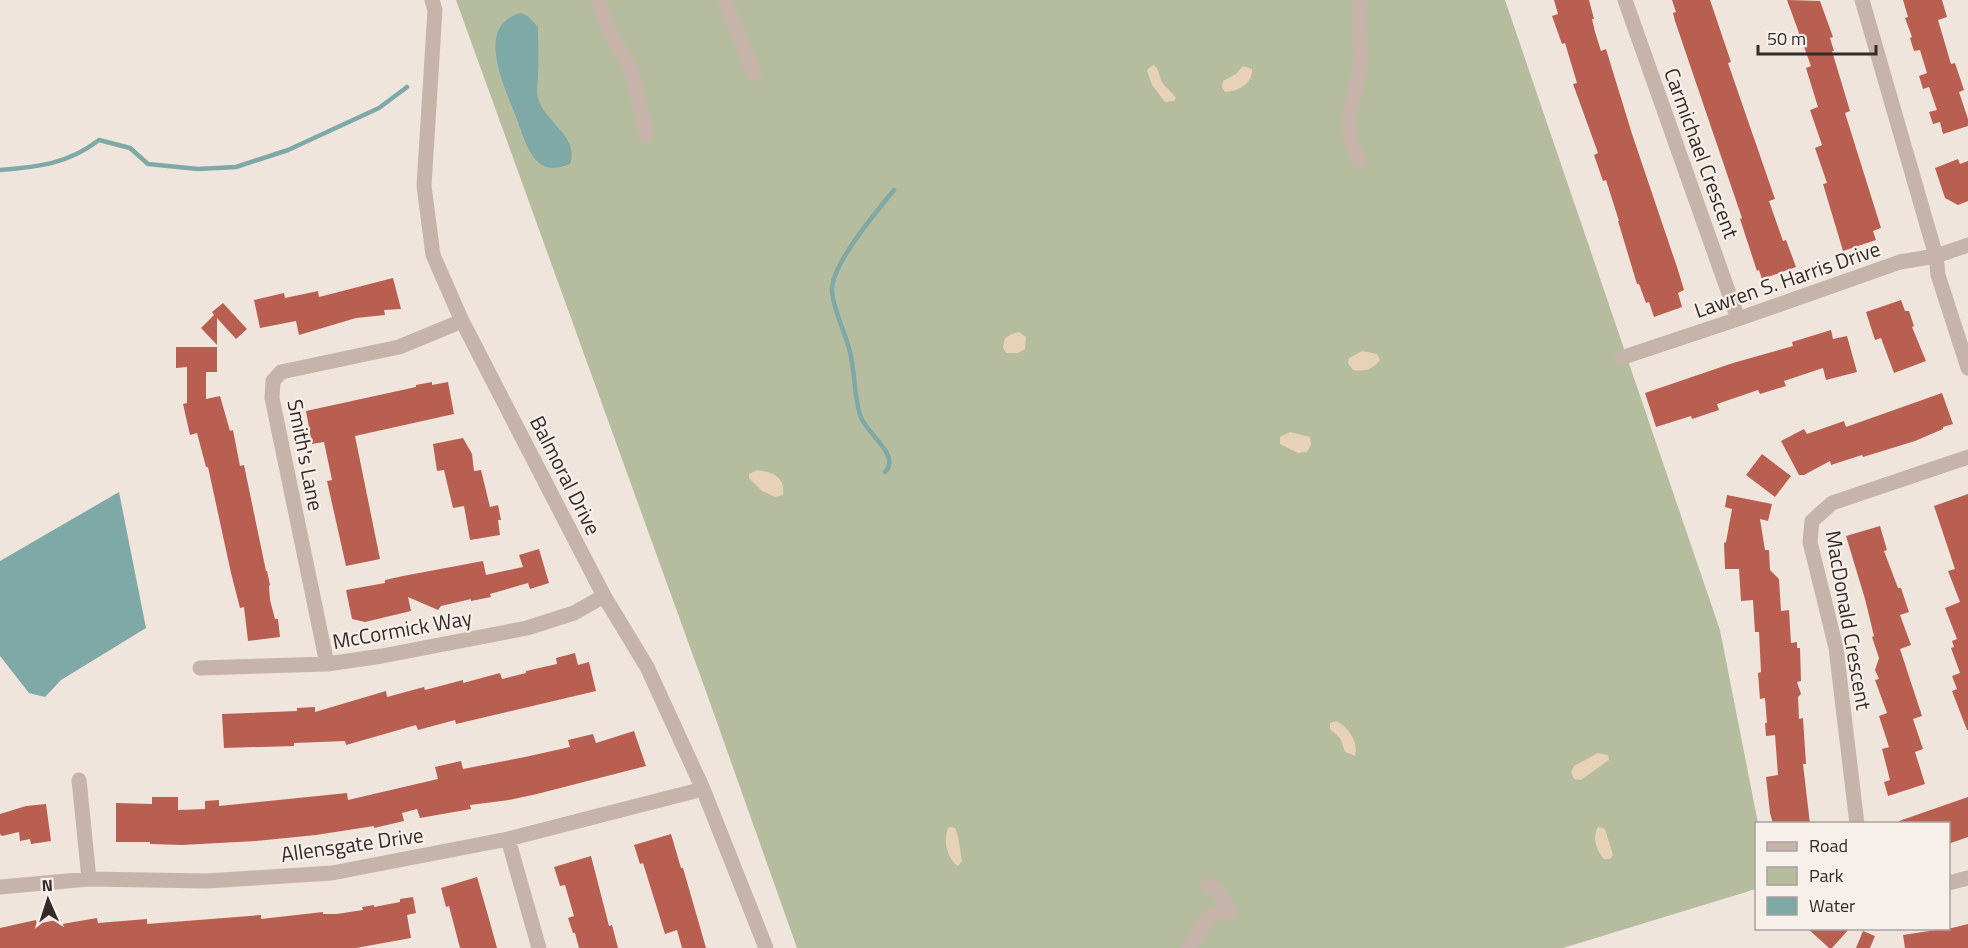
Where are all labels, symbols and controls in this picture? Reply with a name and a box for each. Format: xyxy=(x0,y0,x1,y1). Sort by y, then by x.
scale bar xyxy=(1758,18,1876,56)
text: 50 m xyxy=(1767,25,1806,52)
street label: Carmichael Crescent xyxy=(1656,63,1748,243)
street label: Lawren S. Harris Drive xyxy=(1690,232,1884,326)
street label: Smith's Lane xyxy=(280,396,332,514)
street label: Balmoral Drive xyxy=(522,410,610,540)
street label: MacDonald Crescent xyxy=(1817,528,1881,713)
street label: McCormick Way xyxy=(330,601,474,657)
street label: Allensgate Drive xyxy=(279,818,425,870)
legend xyxy=(1755,822,1950,930)
text: Road xyxy=(1809,832,1848,859)
text: Park xyxy=(1809,862,1844,889)
north arrow xyxy=(18,870,78,930)
text: N xyxy=(41,873,53,897)
text: Water xyxy=(1809,892,1855,919)

